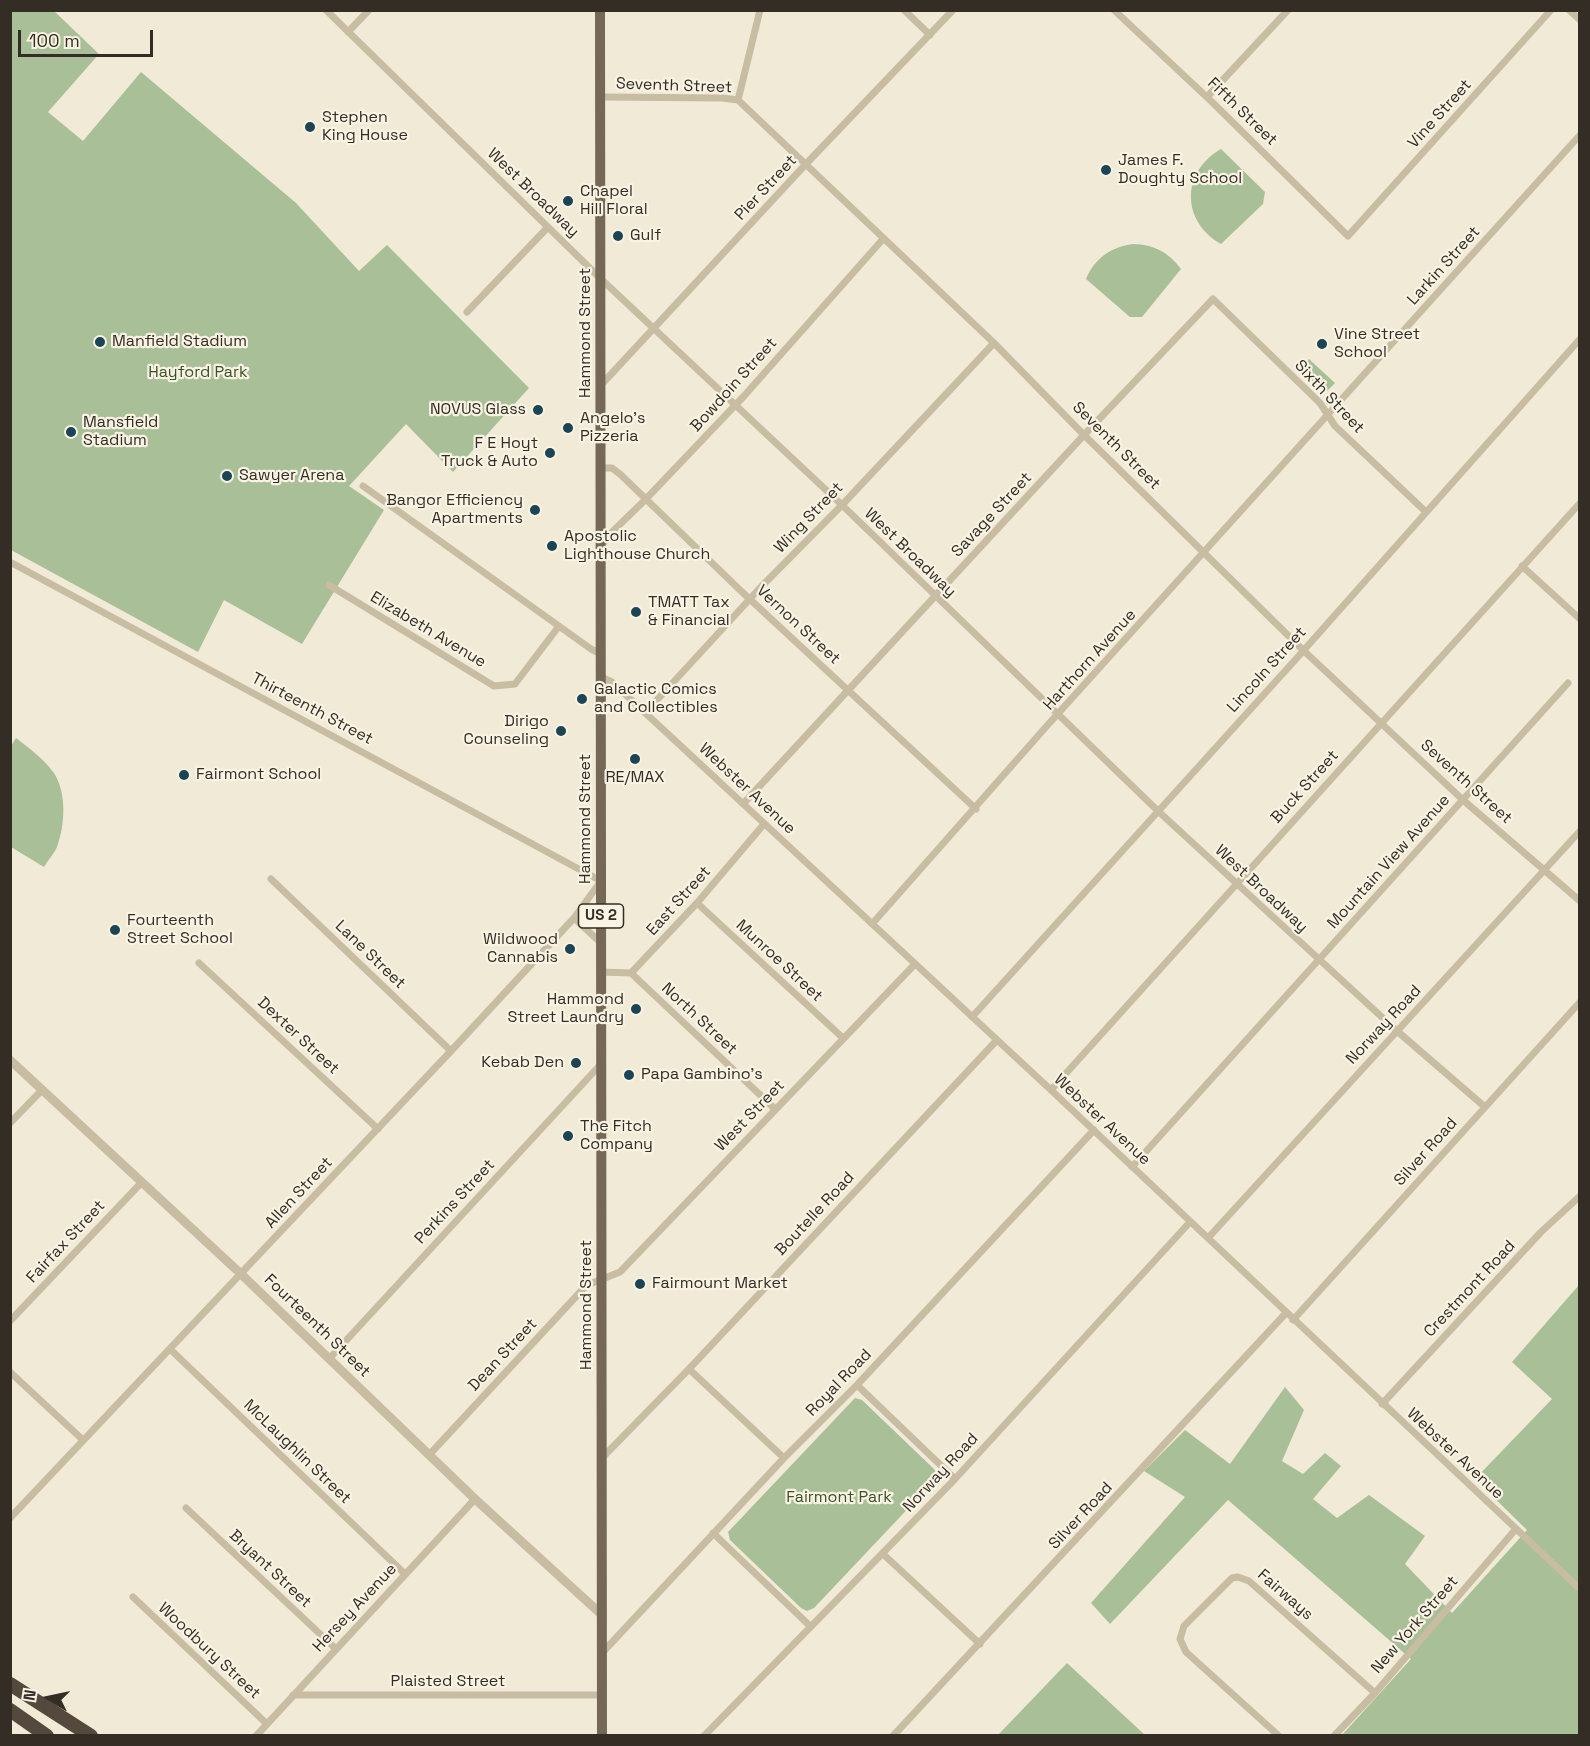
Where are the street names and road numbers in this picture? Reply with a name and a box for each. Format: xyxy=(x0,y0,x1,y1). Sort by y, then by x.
street label: Seventh Street xyxy=(615,74,733,98)
street label: Fifth Street xyxy=(1203,74,1281,150)
street label: Vine Street xyxy=(1404,76,1476,152)
street label: West Broadway xyxy=(483,144,583,242)
street label: Pier Street xyxy=(731,151,801,225)
street label: Larkin Street xyxy=(1404,223,1484,309)
street label: Hammond Street xyxy=(576,268,596,398)
street label: Bowdoin Street xyxy=(687,334,781,436)
street label: Sixth Street xyxy=(1290,356,1368,438)
street label: Seventh Street xyxy=(1068,398,1164,494)
street label: Savage Street xyxy=(948,469,1036,561)
street label: Wing Street xyxy=(770,479,848,557)
street label: West Broadway xyxy=(860,504,960,602)
street label: Vernon Street xyxy=(752,581,844,669)
street label: Elizabeth Avenue xyxy=(367,588,489,672)
street label: Harthorn Avenue xyxy=(1040,606,1140,714)
street label: Lincoln Street xyxy=(1224,623,1310,717)
street label: Thirteenth Street xyxy=(248,669,376,749)
street label: Seventh Street xyxy=(1416,736,1516,828)
street label: Webster Avenue xyxy=(695,739,799,839)
street label: Buck Street xyxy=(1267,747,1343,827)
street label: Hammond Street xyxy=(576,754,596,884)
street label: Mountain View Avenue xyxy=(1324,791,1454,933)
street label: West Broadway xyxy=(1211,841,1311,937)
street label: East Street xyxy=(643,862,715,940)
road number: US 2 xyxy=(578,904,624,928)
street label: Munroe Street xyxy=(732,916,826,1006)
street label: Lane Street xyxy=(331,917,409,993)
street label: North Street xyxy=(657,979,741,1059)
street label: Norway Road xyxy=(1342,981,1426,1069)
street label: Dexter Street xyxy=(253,993,343,1079)
street label: Webster Avenue xyxy=(1050,1070,1154,1170)
street label: West Street xyxy=(711,1076,789,1156)
street label: Silver Road xyxy=(1390,1114,1462,1190)
street label: Allen Street xyxy=(261,1153,337,1233)
street label: Perkins Street xyxy=(411,1156,499,1248)
street label: Boutelle Road xyxy=(771,1168,859,1260)
street label: Fairfax Street xyxy=(23,1197,109,1287)
street label: Crestmont Road xyxy=(1420,1237,1520,1341)
street label: Hammond Street xyxy=(577,1240,597,1370)
street label: Fourteenth Street xyxy=(260,1270,374,1382)
street label: Dean Street xyxy=(465,1315,541,1395)
street label: Royal Road xyxy=(802,1345,876,1421)
street label: McLaughlin Street xyxy=(239,1396,355,1508)
street label: Webster Avenue xyxy=(1403,1404,1507,1504)
street label: Norway Road xyxy=(899,1429,983,1517)
street label: Silver Road xyxy=(1045,1478,1117,1554)
street label: Bryant Street xyxy=(225,1526,315,1612)
street label: Hersey Avenue xyxy=(309,1560,401,1656)
street label: Fairways xyxy=(1253,1566,1317,1624)
street label: New York Street xyxy=(1367,1572,1463,1678)
street label: Woodbury Street xyxy=(154,1599,264,1703)
street label: Plaisted Street xyxy=(391,1672,505,1692)

